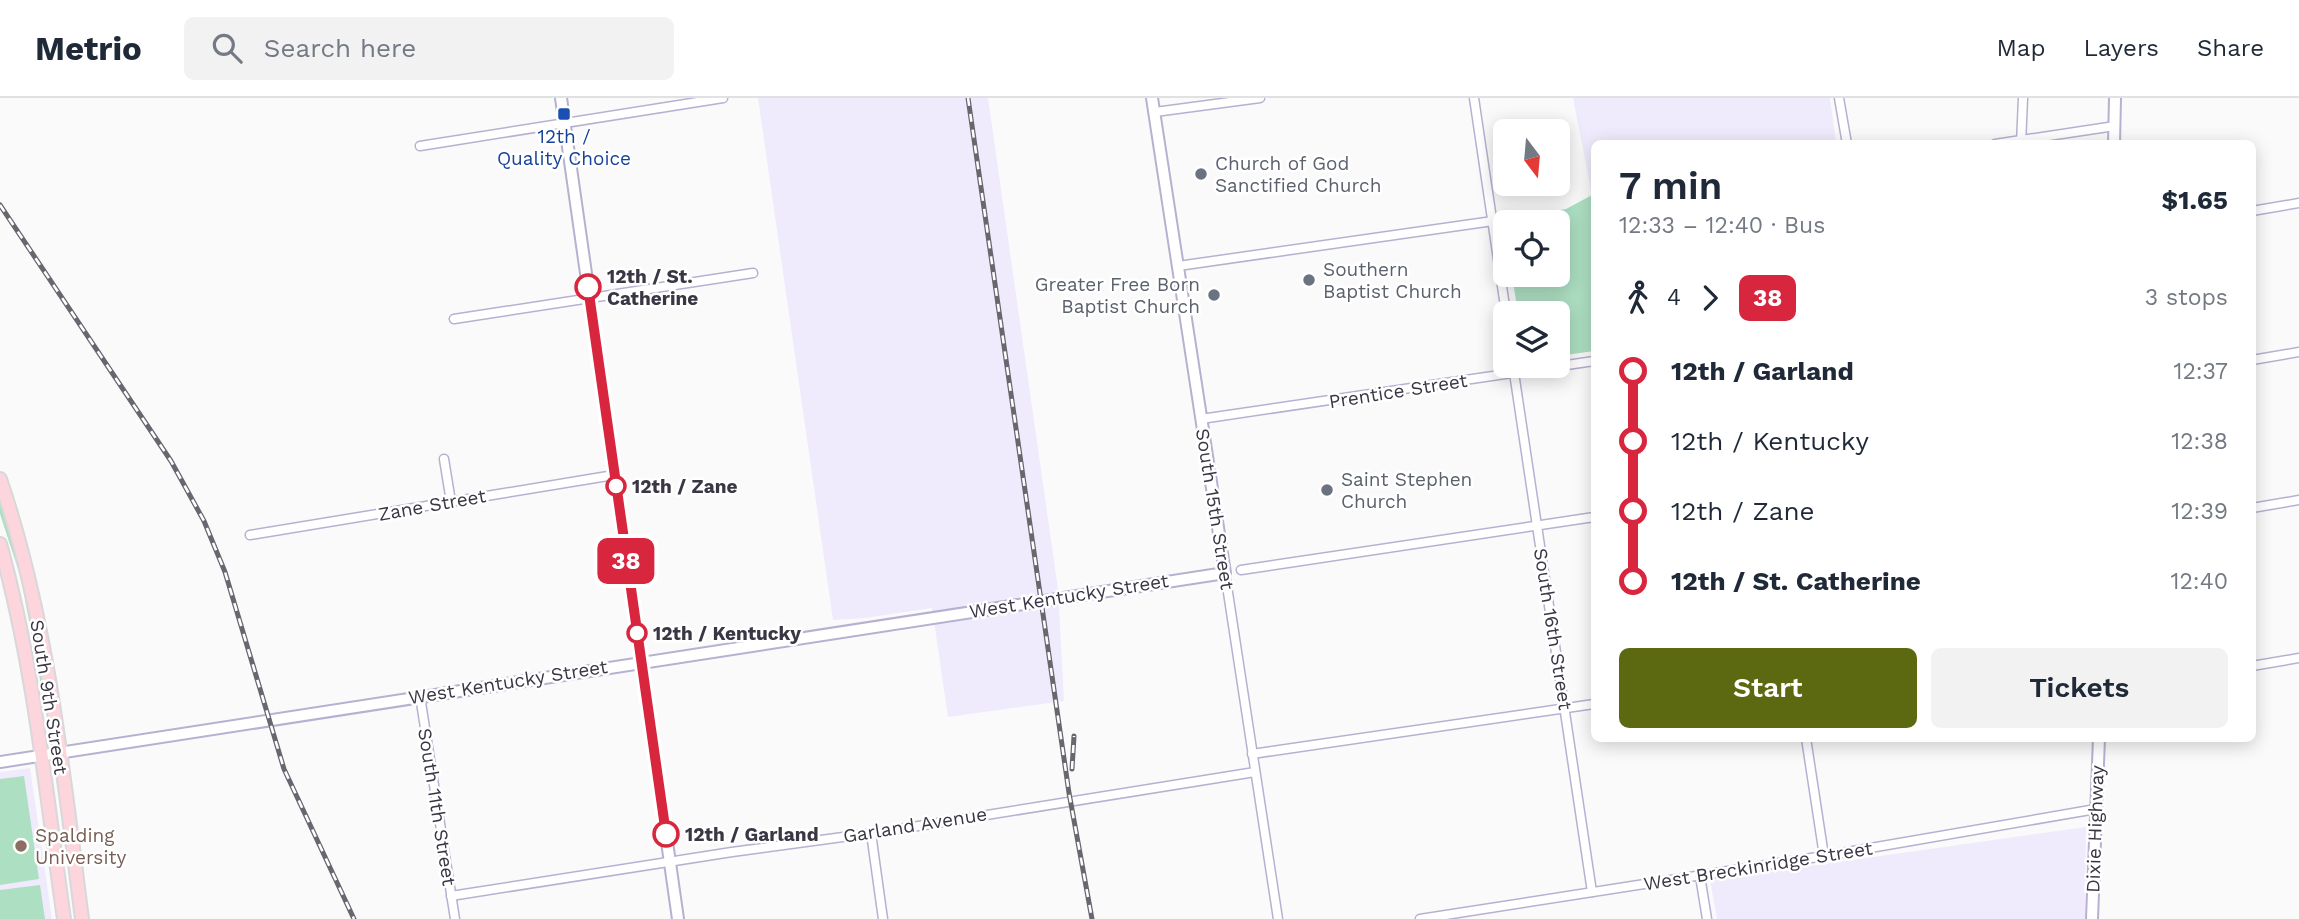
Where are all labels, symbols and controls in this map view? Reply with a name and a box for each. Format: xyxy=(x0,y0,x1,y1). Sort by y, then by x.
search box xyxy=(184,17,674,80)
text: Metrio xyxy=(35,29,142,68)
icon: search xyxy=(208,29,246,67)
text: Search here xyxy=(264,33,416,63)
text: Map xyxy=(1997,34,2045,62)
text: Layers xyxy=(2083,34,2159,62)
text: Share xyxy=(2197,34,2264,62)
marker: 12th / Quality Choice xyxy=(556,106,572,122)
north arrow xyxy=(1493,119,1570,196)
map controls xyxy=(1493,119,1570,378)
place label: 12th / Quality Choice xyxy=(497,125,631,170)
place label: Church of God Sanctified Church xyxy=(1215,152,1381,197)
text: 7 min xyxy=(1619,164,1722,208)
marker: Church of God Sanctified Church xyxy=(1193,166,1209,182)
text: $1.65 xyxy=(2162,185,2228,215)
button: locate xyxy=(1493,210,1570,287)
text: 12:33 – 12:40 · Bus xyxy=(1619,212,1825,239)
place label: Southern Baptist Church xyxy=(1323,258,1462,303)
place label: 12th / St. Catherine xyxy=(607,265,698,310)
marker: Southern Baptist Church xyxy=(1301,272,1317,288)
place label: Greater Free Born Baptist Church xyxy=(1035,273,1200,318)
marker: 12th / St. Catherine xyxy=(575,274,601,300)
icon: walk xyxy=(1619,279,1657,317)
icon: forward xyxy=(1691,279,1729,317)
text: 4 xyxy=(1667,284,1681,311)
text: 38 xyxy=(1753,284,1782,312)
text: 3 stops xyxy=(2145,284,2228,311)
marker: Greater Free Born Baptist Church xyxy=(1206,287,1222,303)
button: layers xyxy=(1493,301,1570,378)
text: 12th / Garland xyxy=(1671,356,1854,386)
text: 12:37 xyxy=(2173,358,2228,385)
street label: Prentice Street xyxy=(1327,369,1469,413)
text: 12th / Kentucky xyxy=(1671,426,1869,456)
street label: South 15th Street xyxy=(1191,427,1239,591)
text: 12:38 xyxy=(2171,428,2228,455)
place label: Saint Stephen Church xyxy=(1341,468,1472,513)
place label: 12th / Zane xyxy=(632,475,737,498)
marker: 12th / Zane xyxy=(606,476,626,496)
marker: Saint Stephen Church xyxy=(1319,482,1335,498)
street label: Zane Street xyxy=(376,484,488,526)
text: 12th / Zane xyxy=(1671,496,1815,526)
text: 12:39 xyxy=(2171,498,2228,525)
line badge: 38 xyxy=(594,538,658,584)
street label: South 16th Street xyxy=(1529,546,1577,712)
text: 38 xyxy=(611,547,641,575)
text: 12th / St. Catherine xyxy=(1671,566,1921,596)
text: 12:40 xyxy=(2170,568,2228,595)
street label: West Kentucky Street xyxy=(968,569,1170,623)
street label: South 9th Street xyxy=(25,618,73,776)
place label: 12th / Kentucky xyxy=(653,622,801,645)
marker: 12th / Kentucky xyxy=(627,623,647,643)
button: Start xyxy=(1619,648,1917,728)
button: Tickets xyxy=(1931,648,2228,728)
street label: West Kentucky Street xyxy=(407,655,609,709)
street label: South 11th Street xyxy=(413,727,461,888)
street label: Dixie Highway xyxy=(2081,765,2109,893)
street label: Garland Avenue xyxy=(841,802,989,848)
marker: 12th / Garland xyxy=(653,821,679,847)
place label: 12th / Garland xyxy=(685,823,819,846)
place label: Spalding University xyxy=(35,824,126,869)
street label: West Breckinridge Street xyxy=(1642,837,1874,895)
marker: Spalding University xyxy=(13,838,29,854)

